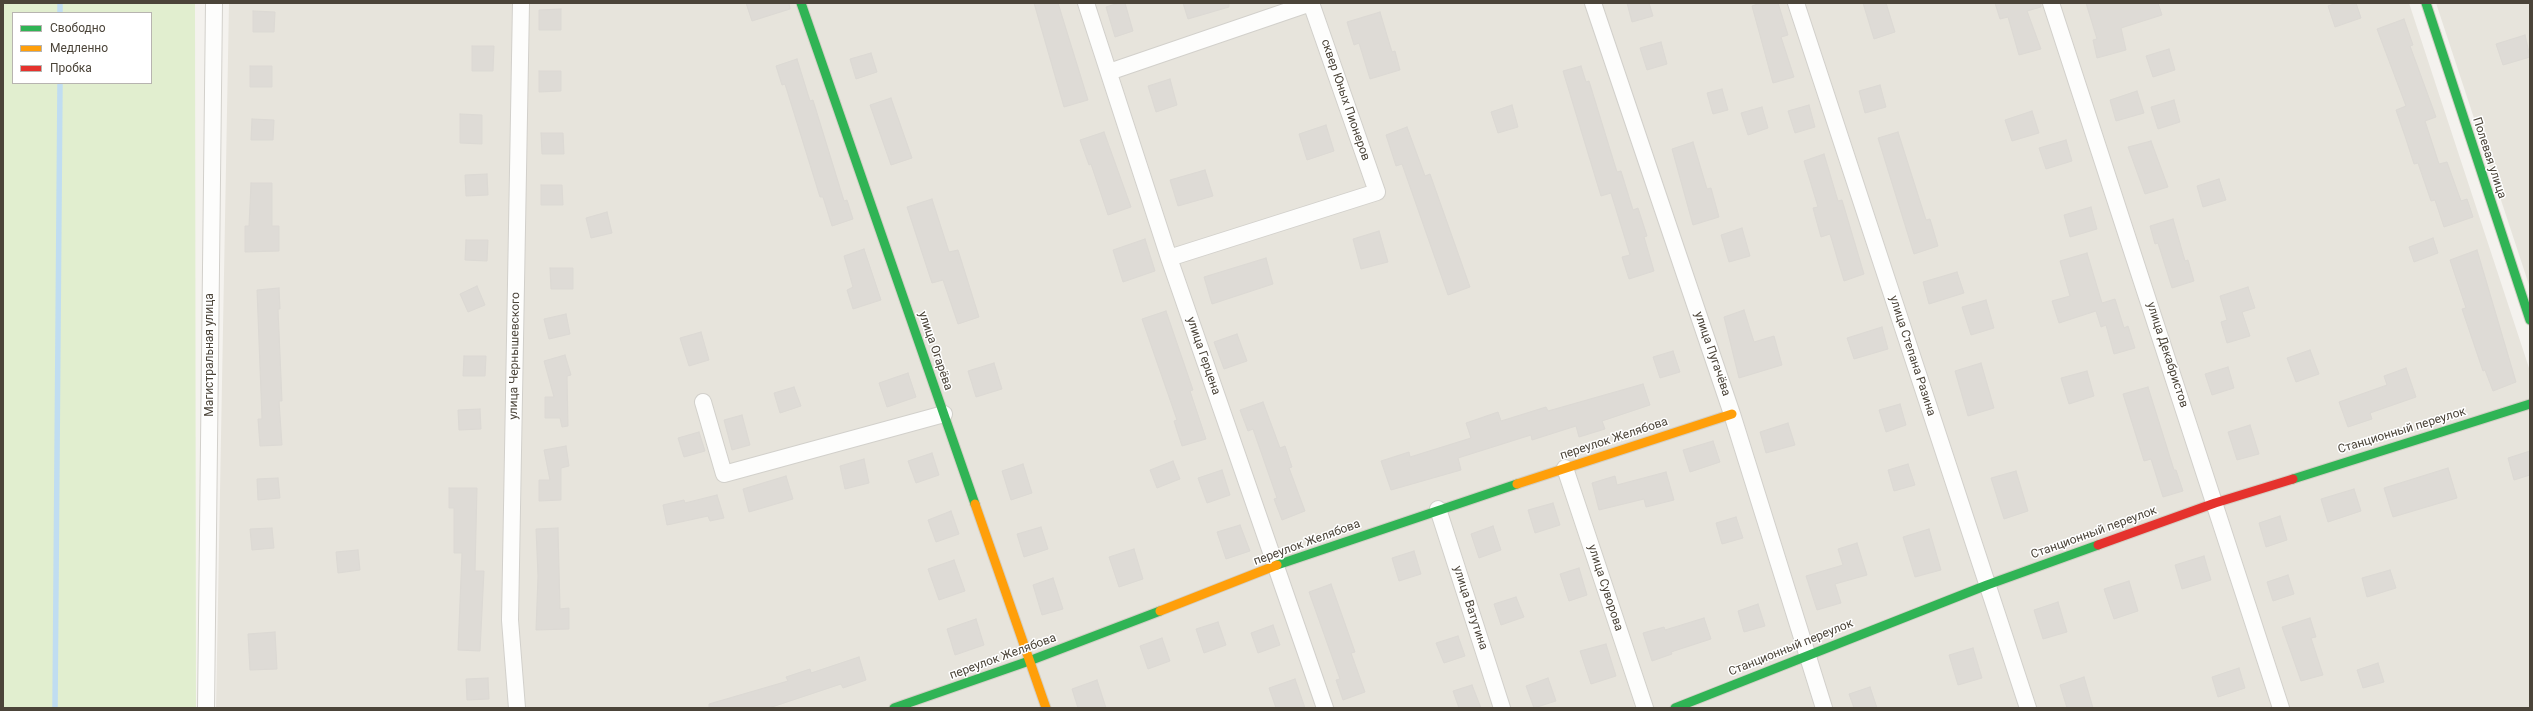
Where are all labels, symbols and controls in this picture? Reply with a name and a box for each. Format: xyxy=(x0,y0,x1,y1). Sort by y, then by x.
legend xyxy=(12,12,152,84)
text: Свободно xyxy=(50,21,106,35)
street label: сквер Юных Пионеров xyxy=(1317,37,1373,163)
text: Медленно xyxy=(50,41,108,55)
text: Пробка xyxy=(50,61,92,75)
street label: Полевая улица xyxy=(2469,116,2509,200)
street label: улица Чернышевского xyxy=(507,292,523,420)
street label: Магистральная улица xyxy=(203,293,217,417)
street label: улица Степана Разина xyxy=(1886,294,1938,418)
street label: улица Декабристов xyxy=(2143,300,2191,410)
street label: улица Огарёва xyxy=(915,310,955,392)
street label: улица Пугачёва xyxy=(1691,310,1733,398)
street label: улица Герцена xyxy=(1183,315,1223,397)
street label: Станционный переулок xyxy=(2336,405,2468,457)
street label: переулок Желябова xyxy=(1558,415,1670,463)
street label: Станционный переулок xyxy=(2029,504,2159,562)
street label: переулок Желябова xyxy=(1252,517,1362,569)
street label: улица Суворова xyxy=(1584,543,1626,633)
street label: улица Ватутина xyxy=(1450,564,1490,652)
street label: Станционный переулок xyxy=(1727,616,1855,680)
street label: переулок Желябова xyxy=(948,631,1058,683)

